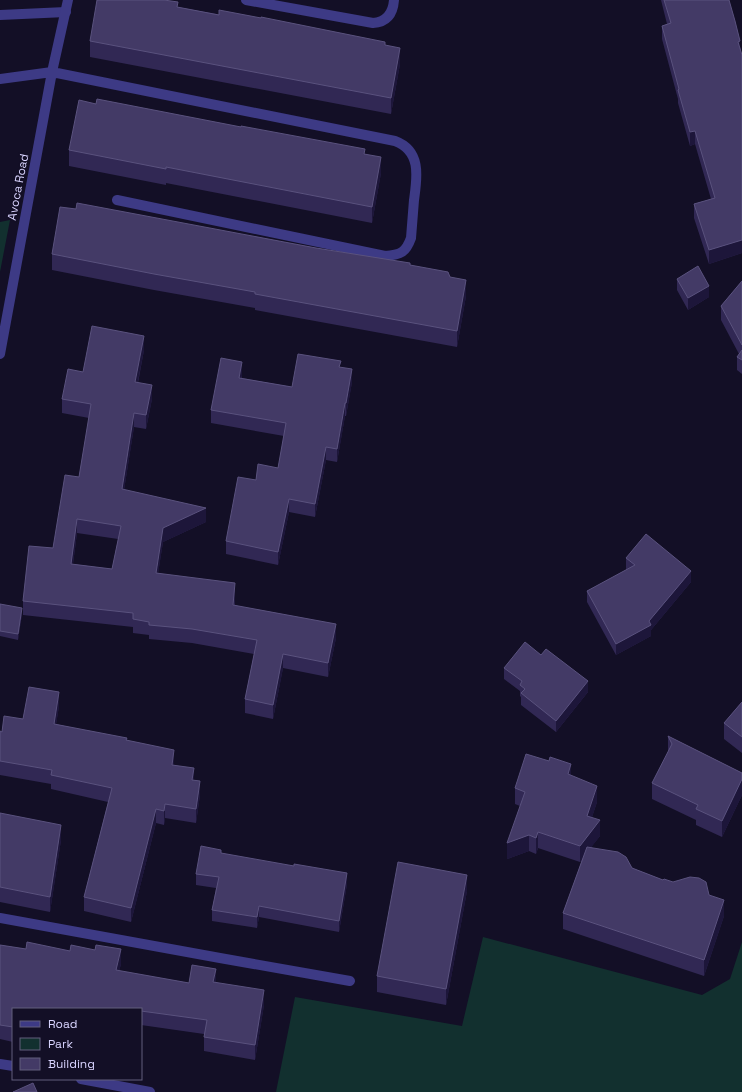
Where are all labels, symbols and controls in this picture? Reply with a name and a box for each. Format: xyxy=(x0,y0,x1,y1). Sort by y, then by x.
street label: Avoca Road xyxy=(4,152,32,222)
legend xyxy=(12,1008,142,1080)
text: Road xyxy=(48,1016,77,1032)
text: Park xyxy=(48,1036,73,1052)
text: Building xyxy=(48,1056,95,1072)

